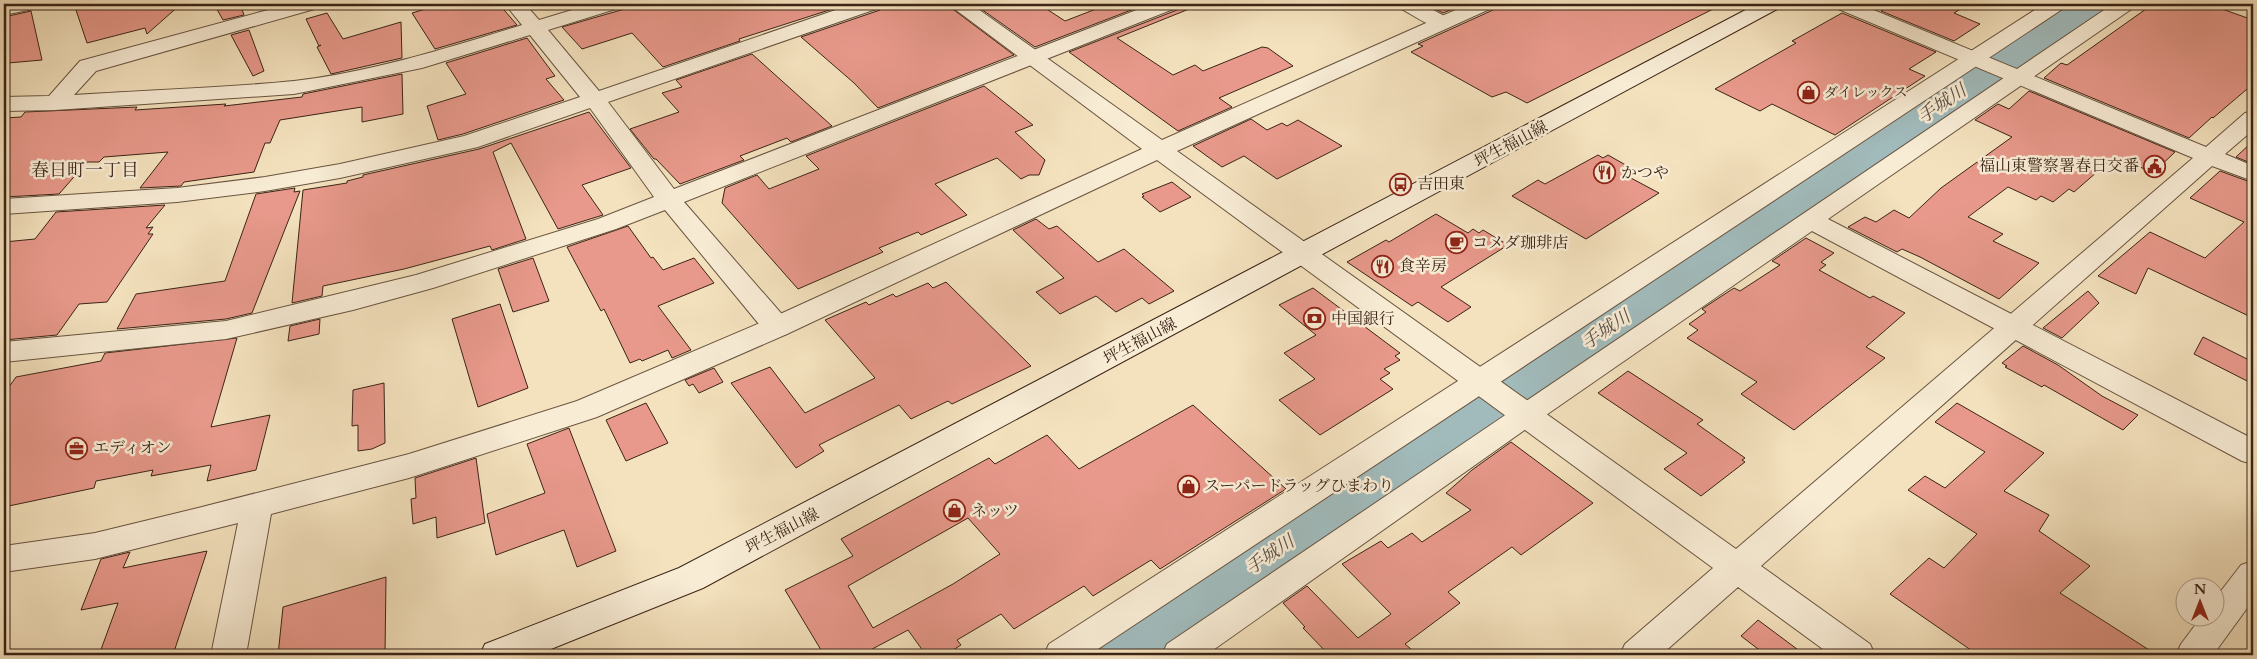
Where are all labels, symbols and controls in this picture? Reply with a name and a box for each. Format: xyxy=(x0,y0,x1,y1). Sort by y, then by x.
water label: 手城川 xyxy=(1913,77,1973,129)
shop icon: ダイレックス xyxy=(1796,80,1820,104)
place label: ダイレックス xyxy=(1824,83,1907,102)
street label: 坪生福山線 xyxy=(1471,116,1551,172)
public building icon: 福山東警察署春日交番 xyxy=(2143,154,2167,178)
place label: 福山東警察署春日交番 xyxy=(1979,155,2139,177)
district label: 春日町一丁目 xyxy=(31,158,139,183)
restaurant icon: かつや xyxy=(1593,161,1617,185)
place label: かつや xyxy=(1621,162,1669,184)
bus stop icon: 吉田東 xyxy=(1389,172,1413,196)
place label: 吉田東 xyxy=(1417,173,1465,195)
cafe icon: コメダ珈琲店 xyxy=(1444,231,1468,255)
place label: コメダ珈琲店 xyxy=(1472,232,1568,254)
restaurant icon: 食辛房 xyxy=(1371,254,1395,278)
place label: 食辛房 xyxy=(1399,255,1447,277)
water label: 手城川 xyxy=(1577,303,1637,355)
bank icon: 中国銀行 xyxy=(1303,307,1327,331)
place label: 中国銀行 xyxy=(1331,308,1395,330)
street label: 坪生福山線 xyxy=(1100,313,1180,369)
office icon: エディオン xyxy=(65,436,89,460)
place label: エディオン xyxy=(93,437,172,459)
shop icon: スーパードラッグひまわり xyxy=(1176,474,1200,498)
place label: スーパードラッグひまわり xyxy=(1204,475,1394,497)
shop icon: ネッツ xyxy=(943,499,967,523)
place label: ネッツ xyxy=(971,500,1019,522)
street label: 坪生福山線 xyxy=(741,503,823,559)
water label: 手城川 xyxy=(1241,528,1301,580)
north arrow xyxy=(2174,576,2224,626)
text: N xyxy=(2194,580,2206,599)

